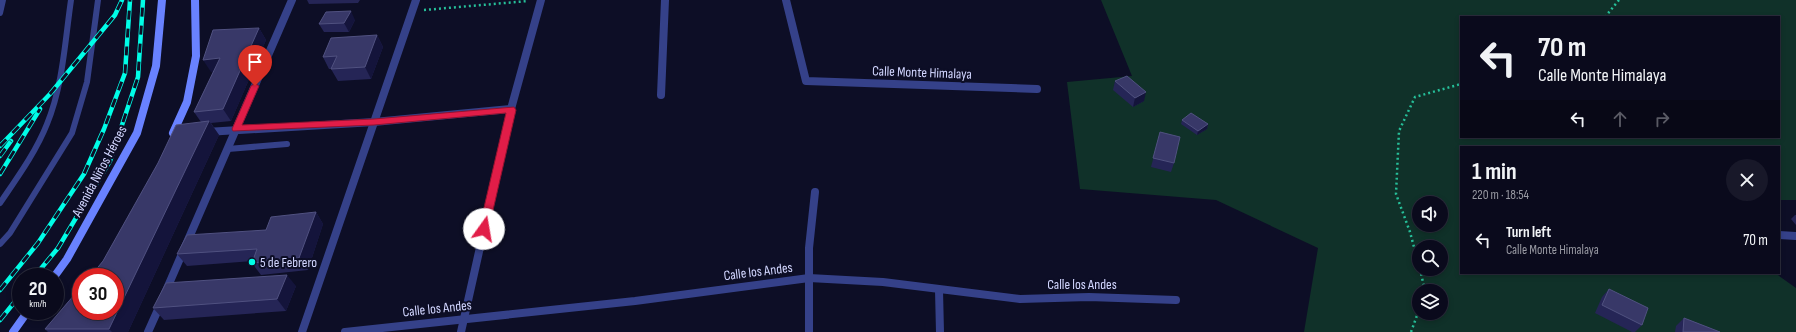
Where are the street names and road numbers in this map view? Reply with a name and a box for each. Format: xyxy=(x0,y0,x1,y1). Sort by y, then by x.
street label: Calle Monte Himalaya xyxy=(872,62,972,83)
street label: Avenida Niños Héroes xyxy=(68,123,131,221)
street label: Calle los Andes xyxy=(723,259,794,284)
street label: Calle los Andes xyxy=(1047,276,1117,293)
street label: Calle los Andes xyxy=(402,296,472,321)

